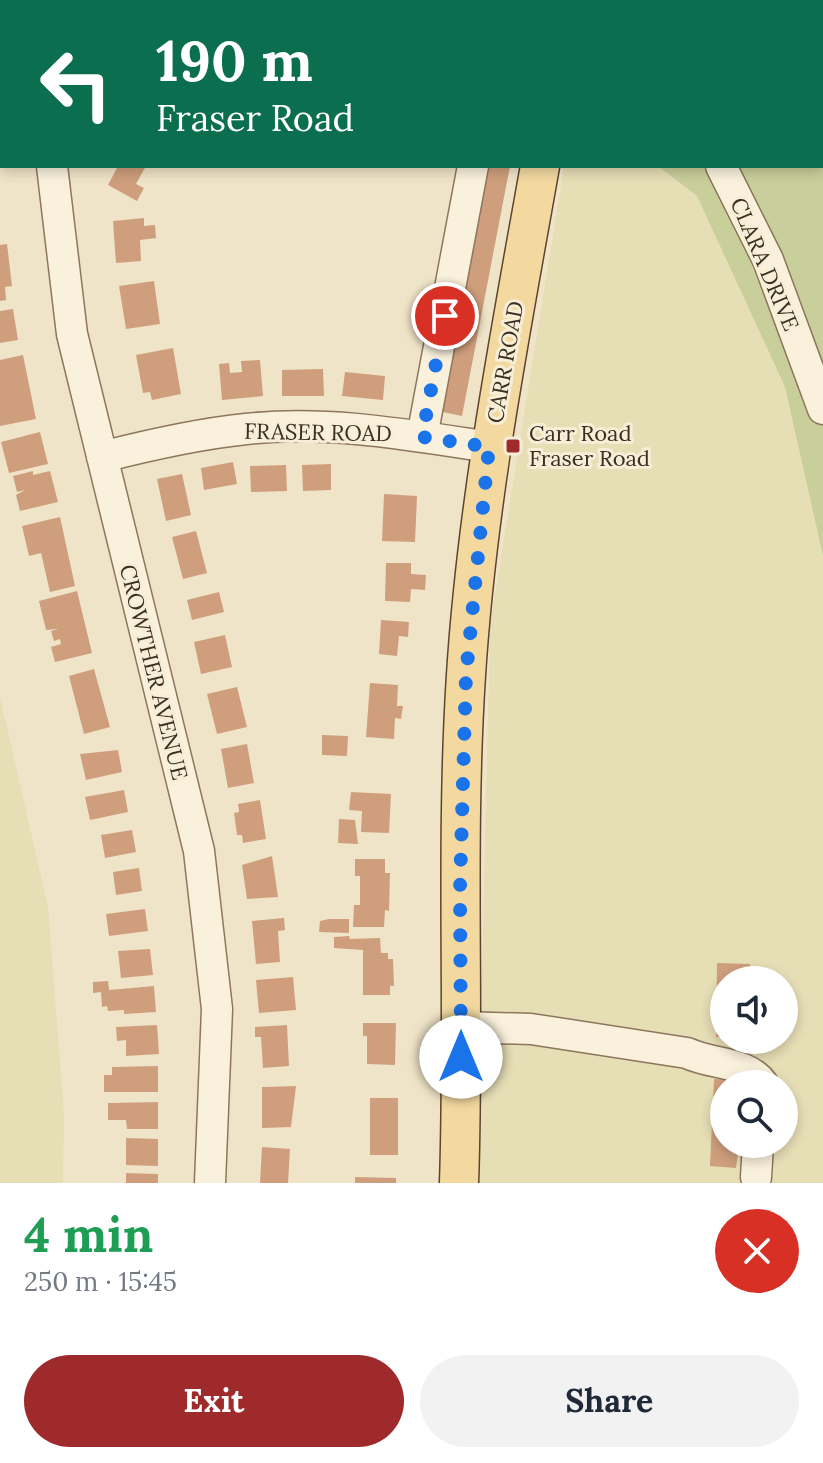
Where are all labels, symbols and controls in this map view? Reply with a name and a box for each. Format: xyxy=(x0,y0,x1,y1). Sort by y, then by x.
text: 190 m xyxy=(156,25,313,96)
icon: left xyxy=(24,32,128,136)
text: Fraser Road xyxy=(156,95,354,141)
street label: CLARA DRIVE xyxy=(724,193,806,335)
pin xyxy=(411,282,479,350)
icon: arrive xyxy=(423,294,467,338)
street label: CARR ROAD xyxy=(480,299,530,425)
street label: FRASER ROAD xyxy=(244,417,392,447)
place label: Carr Road Fraser Road xyxy=(529,419,650,472)
marker: Carr Road Fraser Road xyxy=(504,437,522,455)
street label: CROWTHER AVENUE xyxy=(114,561,194,783)
map controls xyxy=(710,966,798,1158)
button: sound xyxy=(710,966,798,1054)
position arrow xyxy=(419,1015,503,1099)
button: search xyxy=(710,1070,798,1158)
text: 4 min xyxy=(24,1204,153,1265)
button: close xyxy=(715,1209,799,1293)
text: 250 m · 15:45 xyxy=(24,1265,177,1298)
button: Exit xyxy=(24,1355,404,1447)
button: Share xyxy=(420,1355,799,1447)

